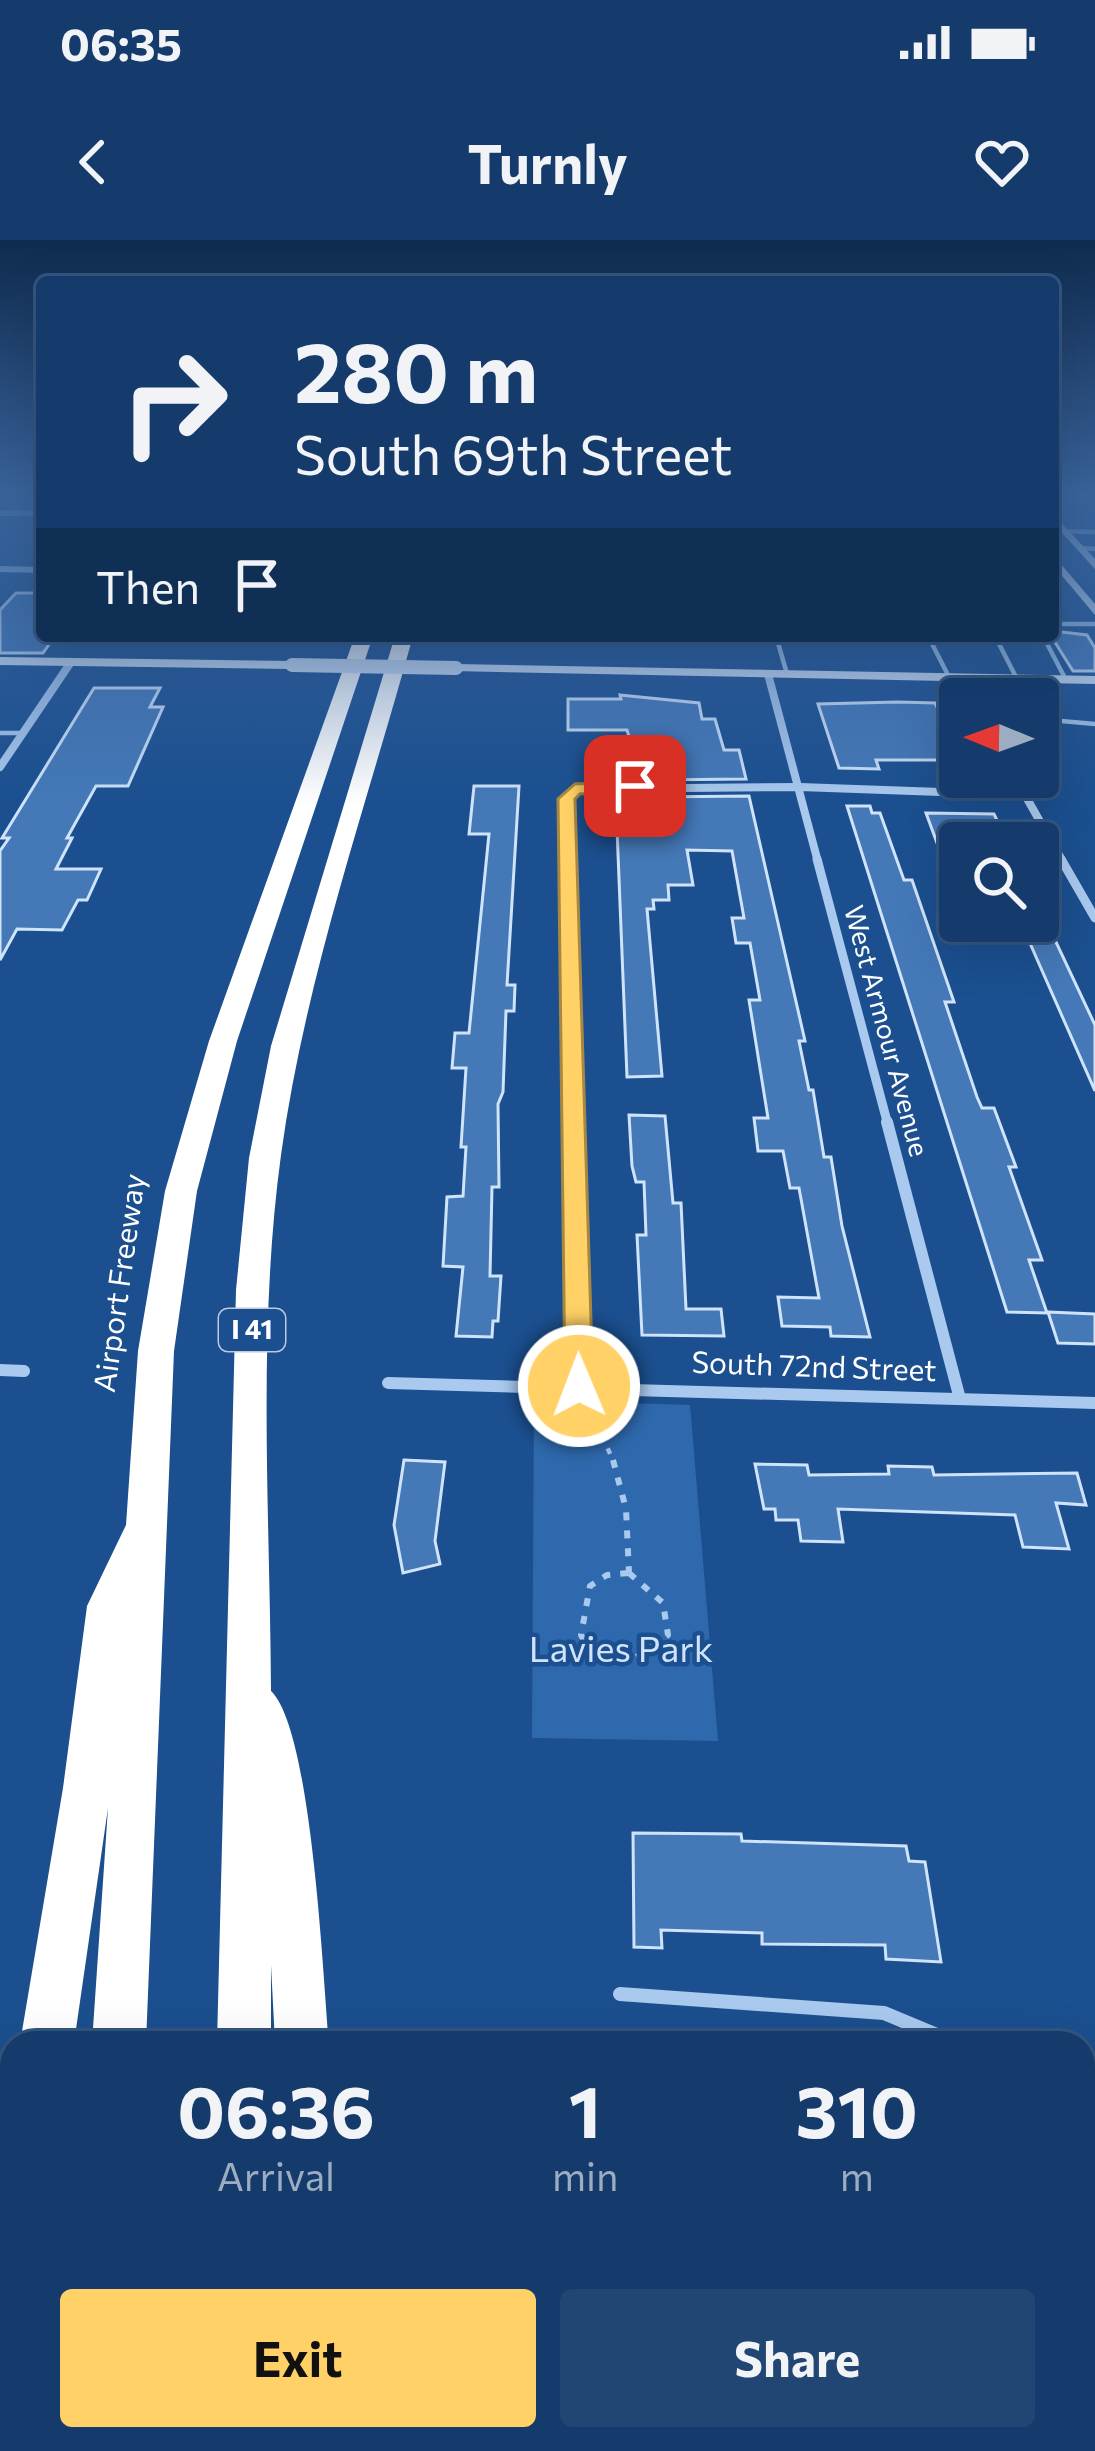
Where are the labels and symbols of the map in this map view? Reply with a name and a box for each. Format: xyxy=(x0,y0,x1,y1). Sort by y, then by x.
north arrow xyxy=(939,678,1059,798)
pin xyxy=(584,735,686,837)
street label: West Armour Avenue xyxy=(838,901,937,1160)
street label: Airport Freeway xyxy=(84,1171,151,1394)
road number: I 41 xyxy=(219,1309,285,1351)
position arrow xyxy=(516,1323,642,1449)
street label: South 72nd Street xyxy=(691,1342,937,1387)
park label: Lavies Park xyxy=(529,1625,713,1669)

